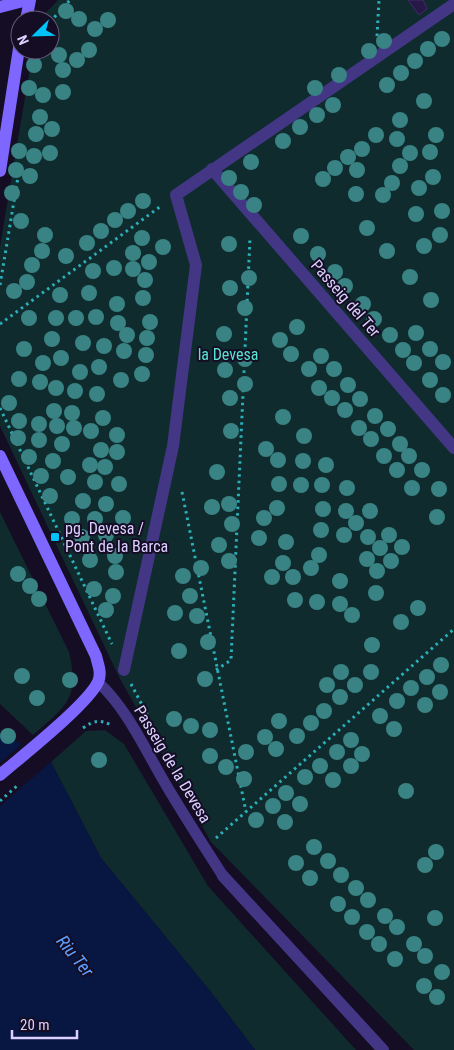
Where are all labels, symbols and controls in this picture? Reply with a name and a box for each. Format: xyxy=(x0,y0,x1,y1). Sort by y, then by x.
north arrow xyxy=(10,10,60,60)
text: N xyxy=(14,33,32,47)
street label: Passeig del Ter xyxy=(307,256,384,341)
park label: la Devesa xyxy=(198,345,258,364)
place label: pg. Devesa / Pont de la Barca xyxy=(65,519,168,556)
marker: pg. Devesa / Pont de la Barca xyxy=(49,531,61,543)
street label: Passeig de la Devesa xyxy=(130,702,215,826)
water label: Riu Ter xyxy=(52,931,99,981)
scale bar xyxy=(12,1008,78,1040)
text: 20 m xyxy=(20,1016,50,1034)

